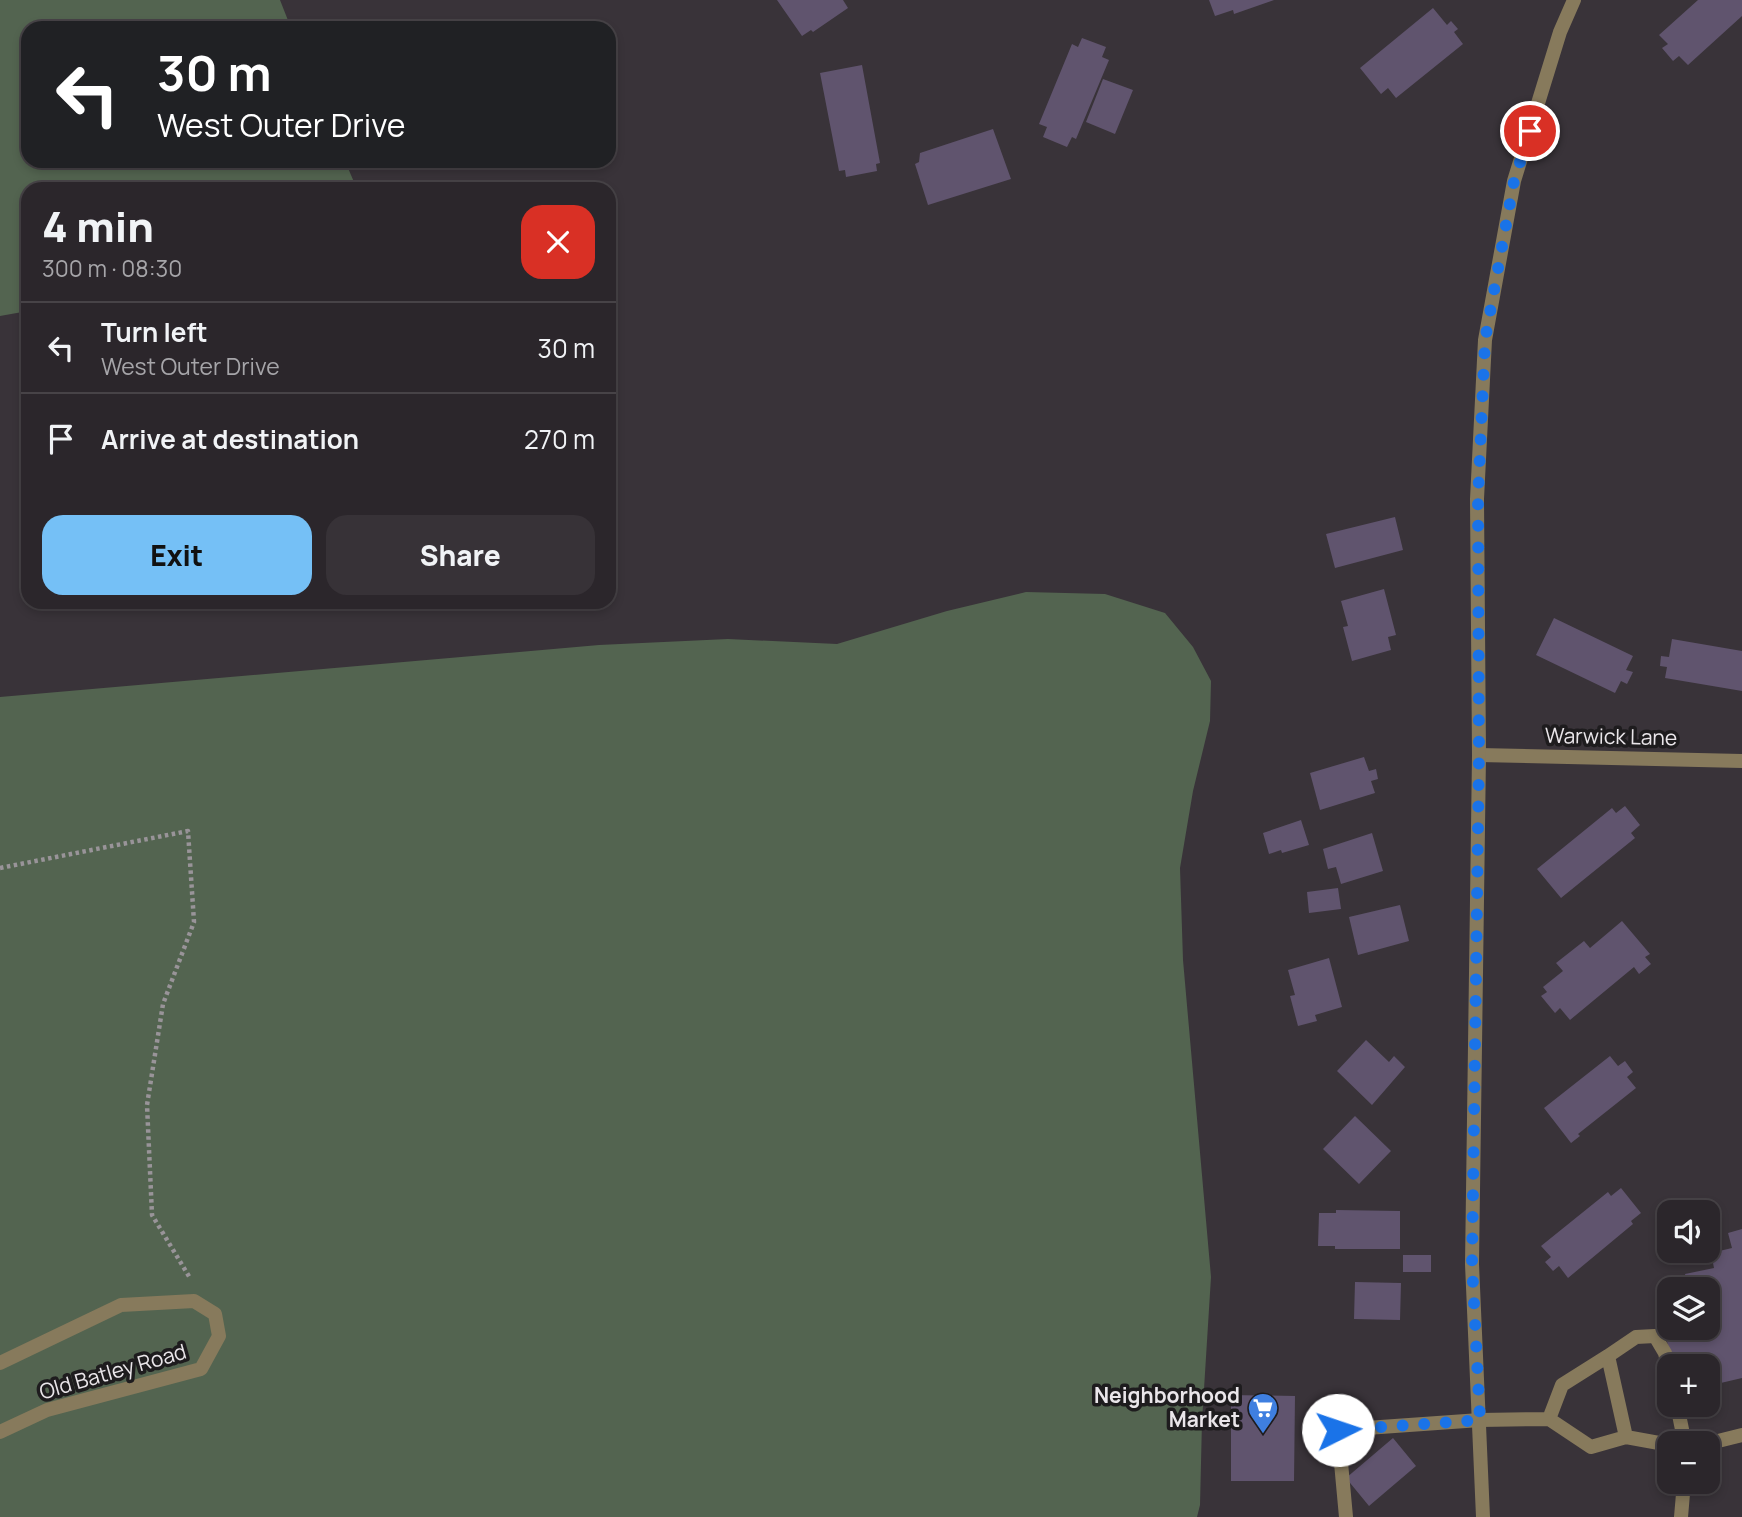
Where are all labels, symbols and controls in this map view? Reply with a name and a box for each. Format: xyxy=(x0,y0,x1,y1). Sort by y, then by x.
text: 30 m xyxy=(157,39,272,106)
icon: left xyxy=(42,49,133,140)
pin xyxy=(1500,101,1560,161)
text: West Outer Drive xyxy=(157,103,406,147)
icon: arrive xyxy=(1511,112,1549,150)
text: 4 min xyxy=(42,197,154,255)
button: close xyxy=(521,205,595,279)
text: 300 m · 08:30 xyxy=(42,252,182,284)
text: Turn left xyxy=(101,314,208,350)
icon: left xyxy=(42,329,80,367)
text: 30 m xyxy=(538,330,595,366)
text: West Outer Drive xyxy=(101,350,280,382)
icon: arrive xyxy=(42,420,80,458)
text: Arrive at destination xyxy=(101,421,359,457)
text: 270 m xyxy=(524,421,595,457)
button: Exit xyxy=(42,515,312,595)
button: Share xyxy=(326,515,595,595)
street label: Warwick Lane xyxy=(1545,721,1677,751)
map controls xyxy=(1657,1200,1720,1494)
button: sound xyxy=(1657,1200,1720,1263)
button: layers xyxy=(1657,1277,1720,1340)
street label: Old Batley Road xyxy=(36,1337,190,1405)
button: + xyxy=(1657,1354,1720,1417)
place label: Neighborhood Market xyxy=(1094,1381,1240,1433)
supermarket icon: Neighborhood Market xyxy=(1246,1391,1280,1435)
position arrow xyxy=(1301,1393,1375,1467)
button: − xyxy=(1657,1431,1720,1494)

